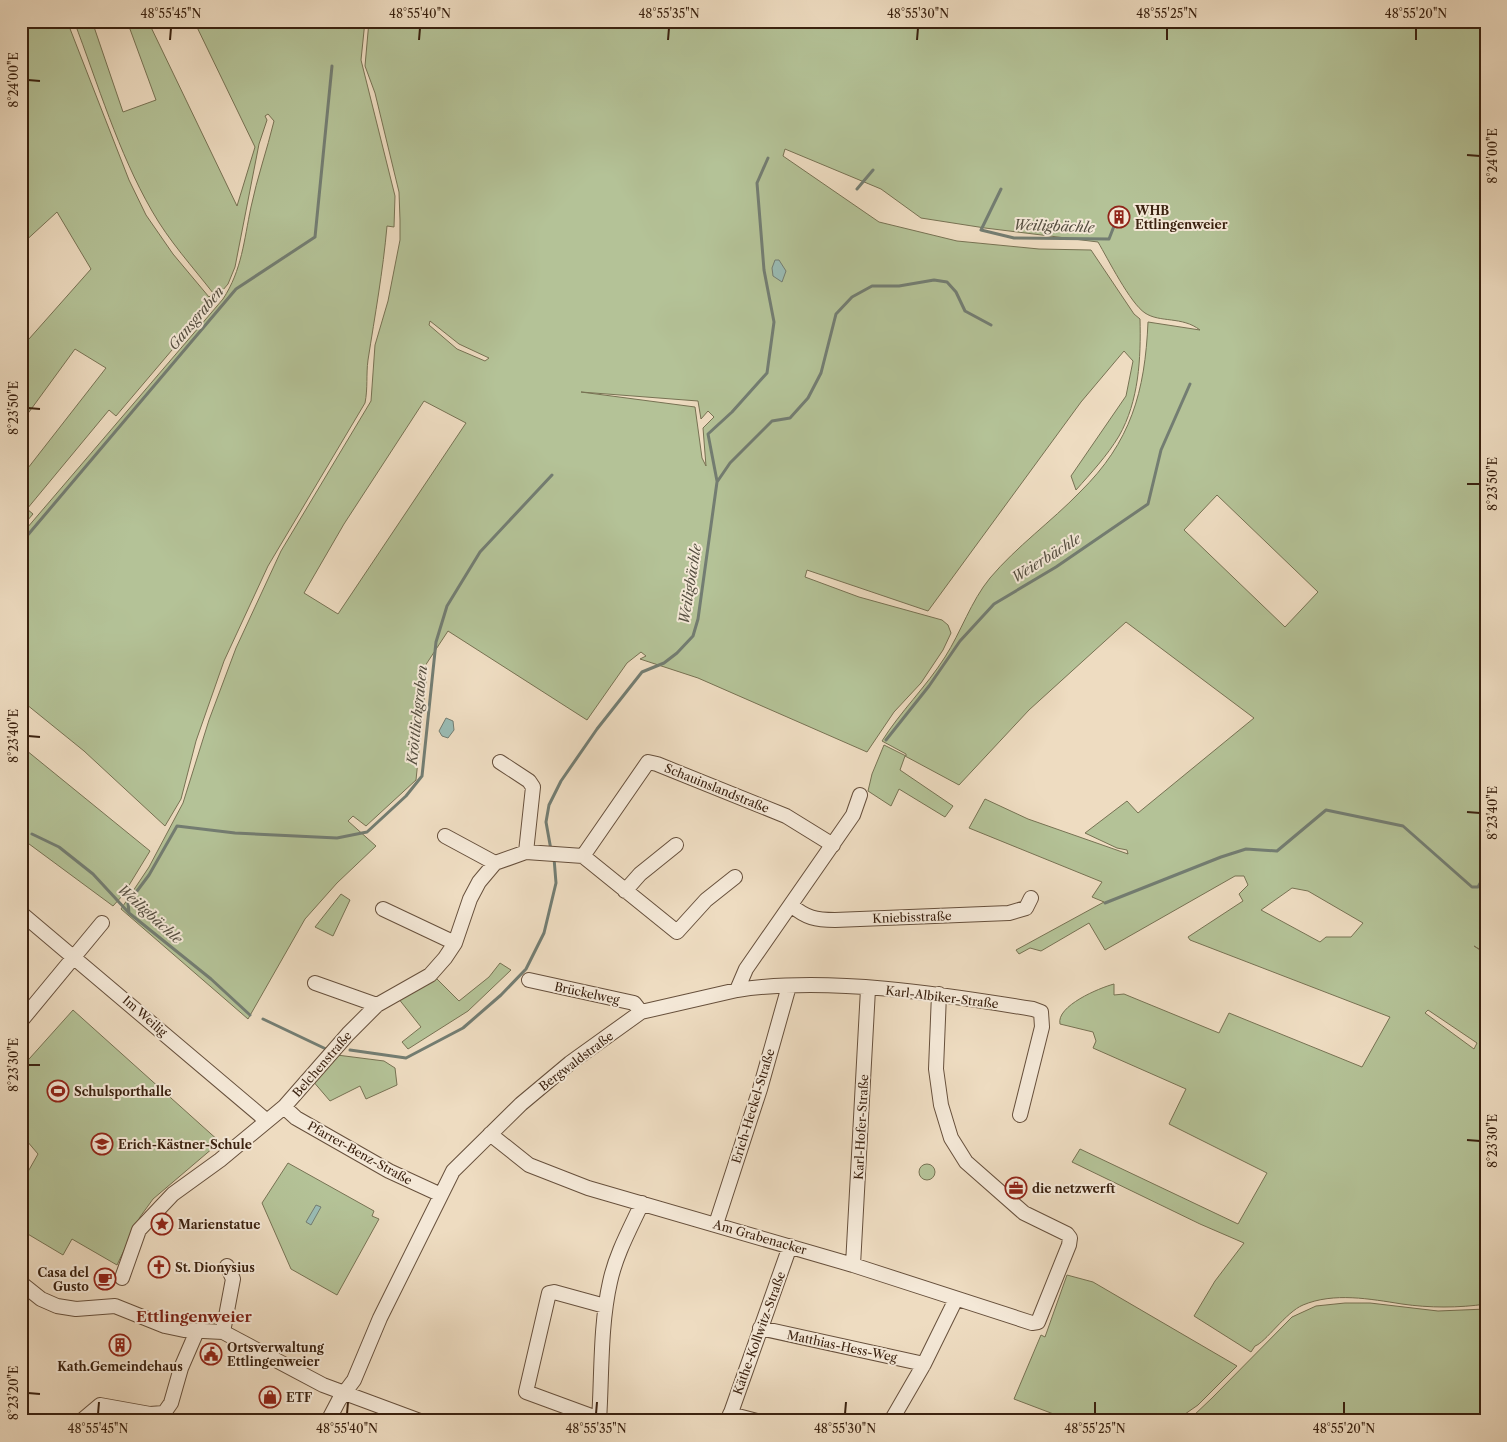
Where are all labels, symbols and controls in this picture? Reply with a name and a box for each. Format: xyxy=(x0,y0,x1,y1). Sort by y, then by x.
text: 48°55'45"N xyxy=(141,6,202,21)
text: 48°55'40"N xyxy=(389,6,451,21)
text: 48°55'35"N xyxy=(638,6,700,21)
text: 48°55'30"N xyxy=(887,6,949,21)
text: 48°55'25"N xyxy=(1136,6,1198,21)
text: 48°55'20"N xyxy=(1385,6,1447,21)
text: 8°24'00"E xyxy=(6,52,21,108)
text: 8°24'00"E xyxy=(1485,128,1500,184)
place label: WHB Ettlingenweier xyxy=(1134,203,1228,232)
building icon: WHB Ettlingenweier xyxy=(1107,205,1131,229)
water label: Weiligbächle xyxy=(1013,216,1096,236)
water label: Gansgraben xyxy=(164,283,228,353)
text: 8°23'50"E xyxy=(6,381,21,435)
text: 8°23'50"E xyxy=(1485,457,1500,511)
water label: Weierbächle xyxy=(1008,529,1085,586)
water label: Weiligbächle xyxy=(675,541,705,625)
water label: Kröttlichgraben xyxy=(403,664,431,767)
text: 8°23'40"E xyxy=(6,709,21,763)
street label: Schauinslandstraße xyxy=(662,760,772,816)
text: 8°23'40"E xyxy=(1485,786,1500,840)
water label: Weiligbächle xyxy=(114,880,187,949)
street label: Kniebisstraße xyxy=(872,908,952,926)
street label: Brückelweg xyxy=(553,979,622,1007)
street label: Karl-Albiker-Straße xyxy=(885,983,1000,1011)
street label: Im Weilig xyxy=(120,992,171,1040)
street label: Belchenstraße xyxy=(289,1028,355,1100)
street label: Bergwaldstraße xyxy=(536,1028,616,1094)
text: 8°23'30"E xyxy=(6,1038,21,1092)
street label: Erich-Heckel-Straße xyxy=(728,1047,778,1165)
street label: Karl-Hofer-Straße xyxy=(851,1074,871,1180)
sports icon: Schulsporthalle xyxy=(46,1079,70,1103)
place label: Schulsporthalle xyxy=(74,1084,171,1099)
text: 8°23'30"E xyxy=(1485,1114,1500,1168)
street label: Pfarrer-Benz-Straße xyxy=(305,1118,415,1188)
school or university icon: Erich-Kästner-Schule xyxy=(90,1132,114,1156)
place label: Erich-Kästner-Schule xyxy=(118,1137,252,1152)
office icon: die netzwerft xyxy=(1004,1176,1028,1200)
place label: die netzwerft xyxy=(1032,1181,1116,1196)
place icon: Marienstatue xyxy=(150,1212,174,1236)
street label: Am Grabenacker xyxy=(711,1216,809,1258)
place label: Marienstatue xyxy=(178,1217,260,1232)
church icon: St. Dionysius xyxy=(147,1255,171,1279)
place label: St. Dionysius xyxy=(175,1260,255,1275)
place label: Casa del Gusto xyxy=(38,1265,89,1294)
cafe icon: Casa del Gusto xyxy=(93,1267,117,1291)
street label: Käthe-Kollwitz-Straße xyxy=(730,1269,788,1397)
district label: Ettlingenweier xyxy=(136,1307,253,1326)
street label: Matthias-Hess-Weg xyxy=(786,1327,899,1365)
building icon: Kath.Gemeindehaus xyxy=(108,1333,132,1357)
place label: Ortsverwaltung Ettlingenweier xyxy=(227,1340,325,1369)
public building icon: Ortsverwaltung Ettlingenweier xyxy=(199,1342,223,1366)
place label: Kath.Gemeindehaus xyxy=(57,1359,183,1374)
text: 8°23'20"E xyxy=(6,1366,21,1420)
shop icon: ETF xyxy=(258,1385,282,1409)
place label: ETF xyxy=(286,1390,312,1405)
text: 48°55'45"N xyxy=(68,1421,129,1436)
text: 48°55'40"N xyxy=(316,1421,378,1436)
text: 48°55'35"N xyxy=(565,1421,627,1436)
text: 48°55'30"N xyxy=(814,1421,876,1436)
text: 48°55'25"N xyxy=(1064,1421,1126,1436)
text: 48°55'20"N xyxy=(1313,1421,1375,1436)

